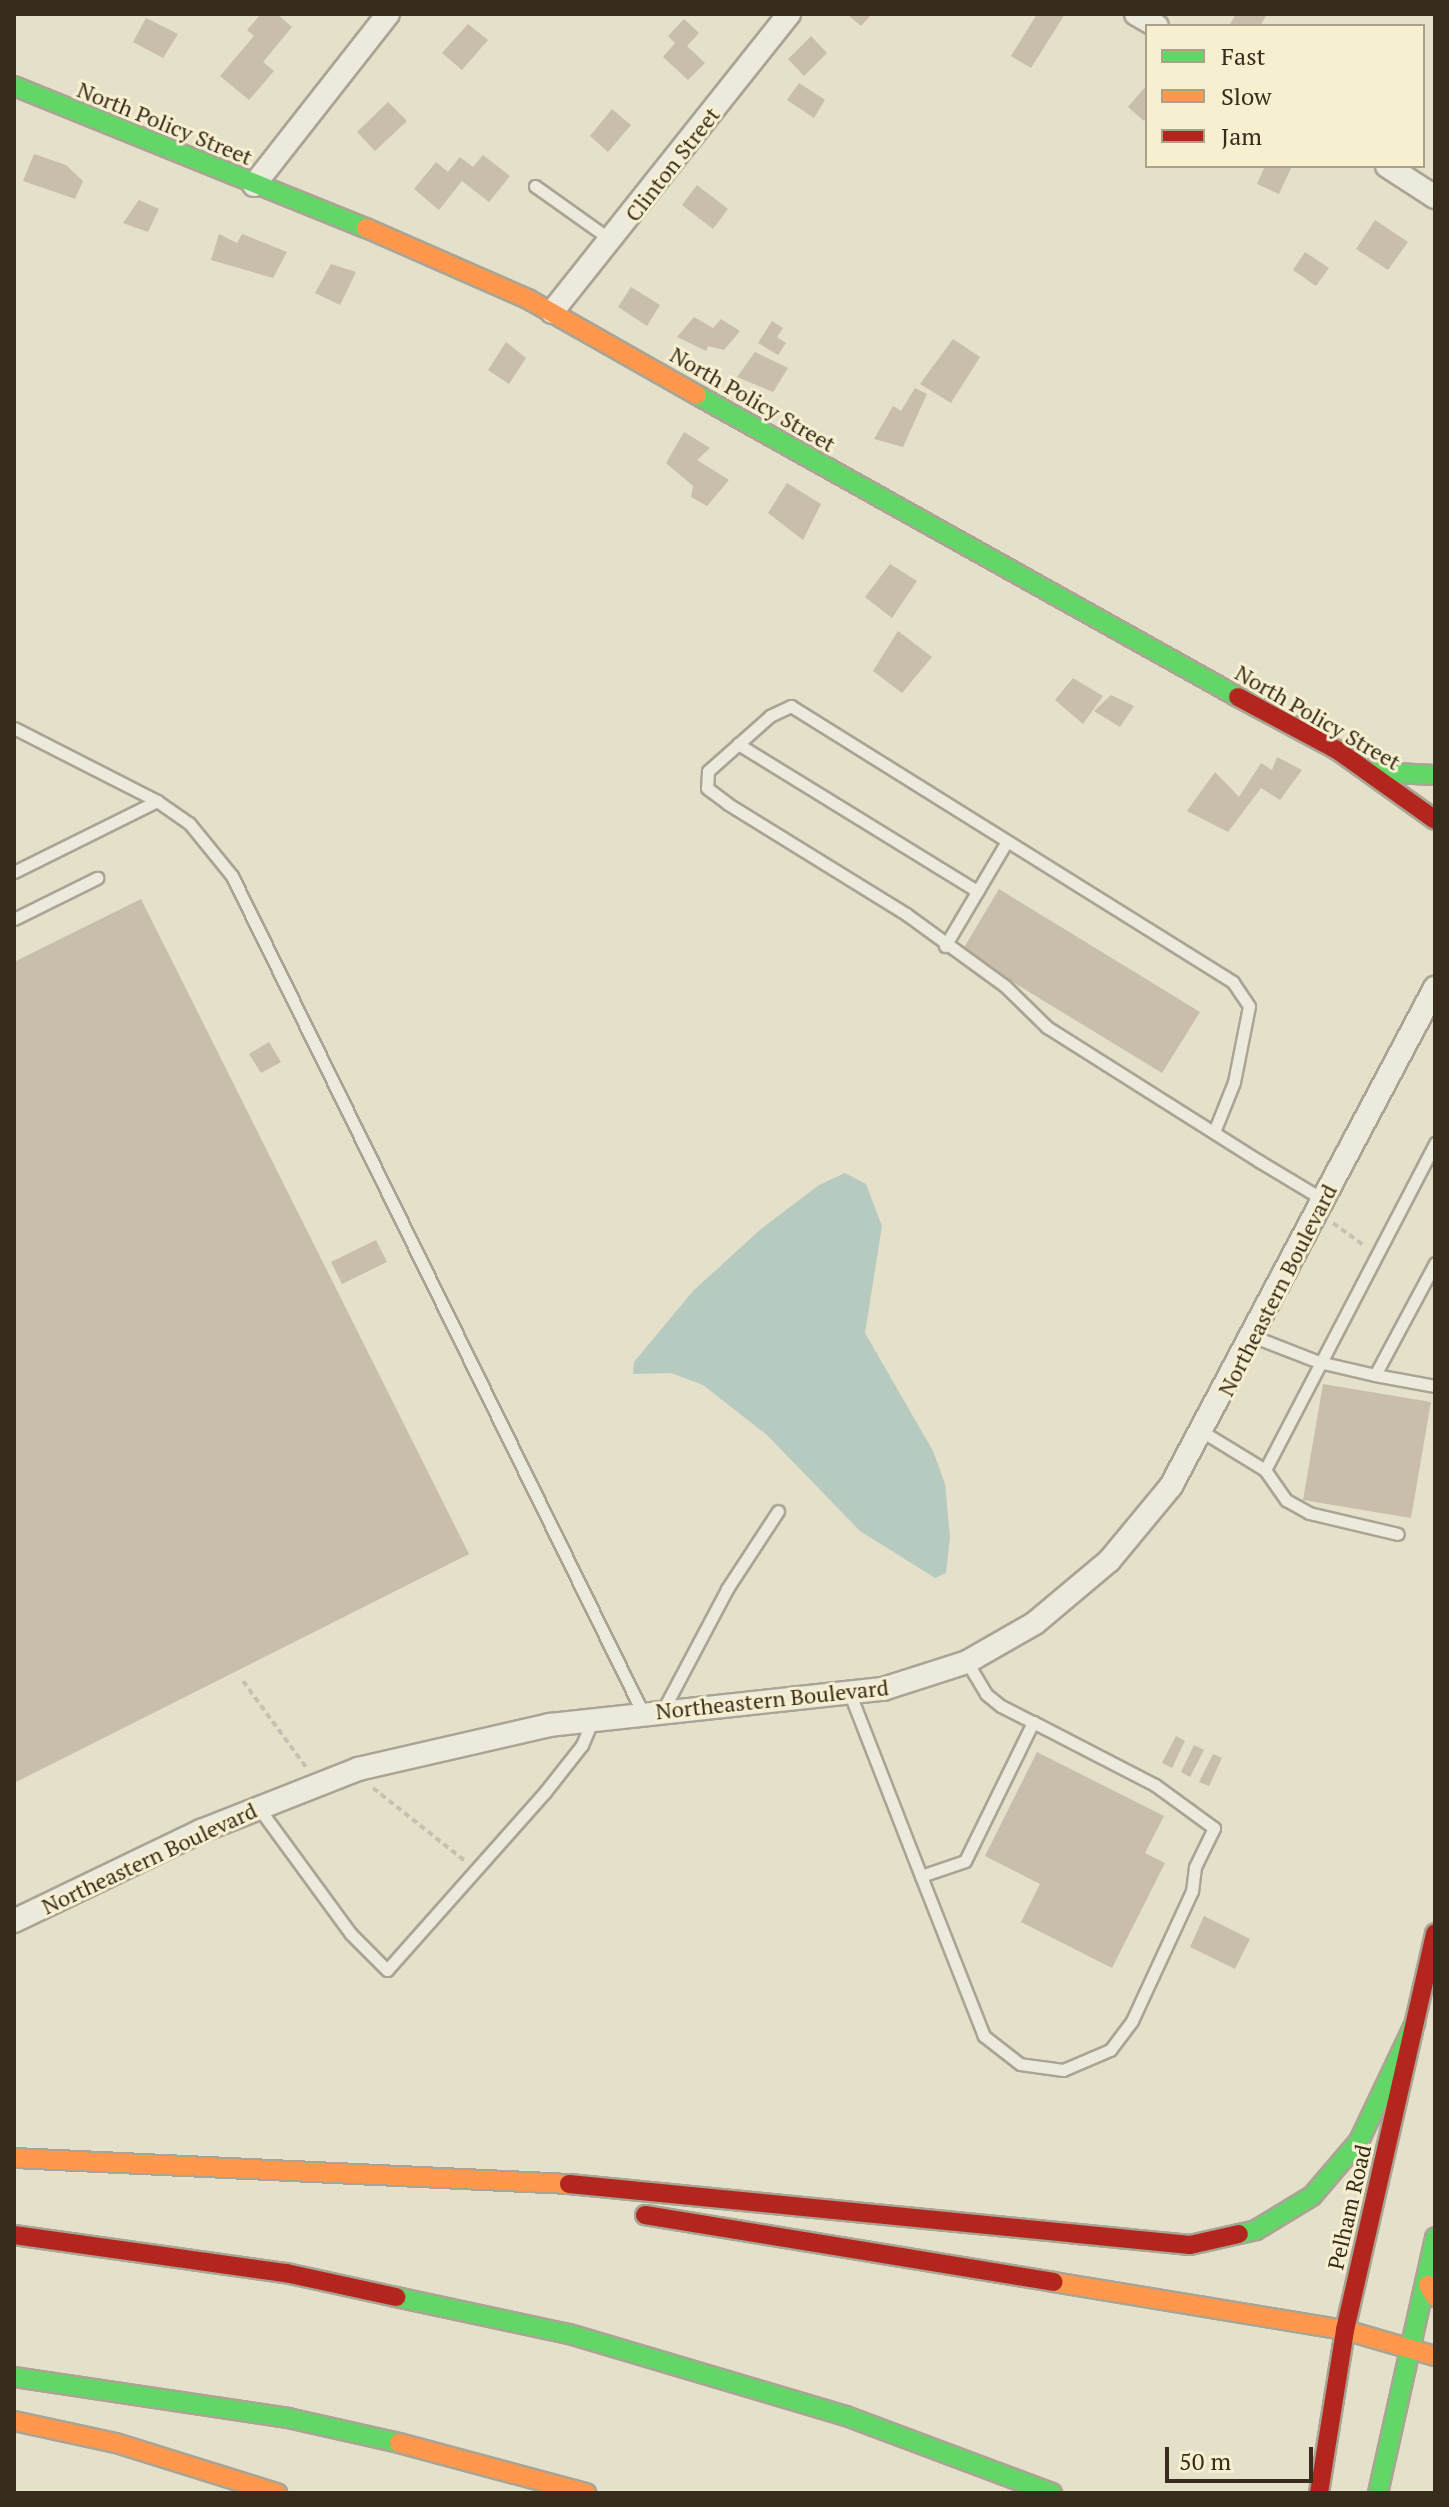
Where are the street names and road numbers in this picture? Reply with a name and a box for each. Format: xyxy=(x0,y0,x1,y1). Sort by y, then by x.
street label: North Policy Street xyxy=(74,76,256,170)
street label: Clinton Street xyxy=(619,102,725,226)
street label: North Policy Street xyxy=(666,341,840,457)
street label: North Policy Street xyxy=(1231,659,1405,775)
street label: Northeastern Boulevard xyxy=(1212,1180,1342,1400)
street label: Northeastern Boulevard xyxy=(654,1674,890,1724)
street label: Northeastern Boulevard xyxy=(37,1797,261,1919)
street label: Pelham Road xyxy=(1322,2142,1376,2272)

